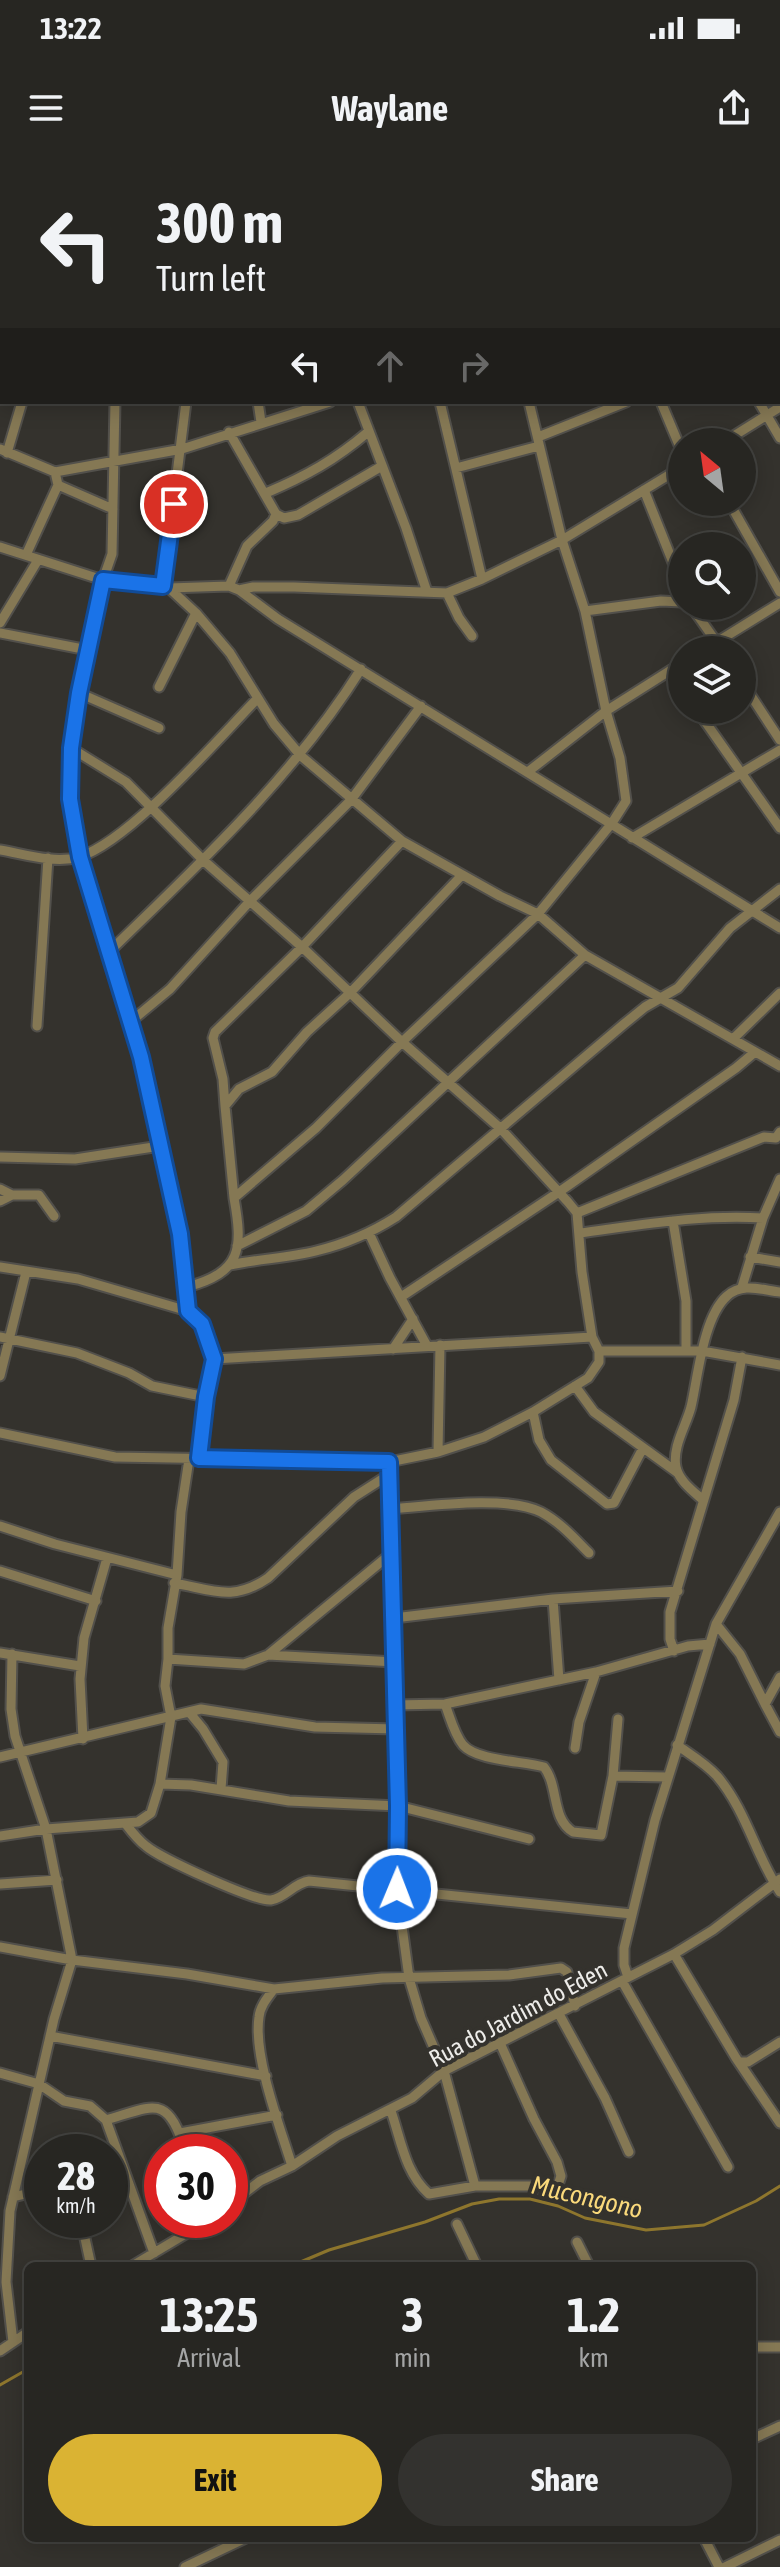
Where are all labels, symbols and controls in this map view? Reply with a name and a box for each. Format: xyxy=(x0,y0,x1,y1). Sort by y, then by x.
text: 13:22 xyxy=(40,11,102,45)
icon: menu xyxy=(24,86,68,130)
icon: share xyxy=(712,86,756,130)
text: Waylane xyxy=(332,87,448,129)
text: 300 m xyxy=(156,191,283,255)
icon: left xyxy=(24,192,128,296)
text: Turn left xyxy=(156,257,266,299)
icon: left xyxy=(284,344,328,388)
icon: ahead xyxy=(368,344,412,388)
icon: right xyxy=(452,344,496,388)
north arrow xyxy=(668,428,756,516)
map controls xyxy=(668,428,756,724)
pin xyxy=(140,470,208,538)
icon: arrive xyxy=(152,482,196,526)
button: search xyxy=(668,532,756,620)
button: layers xyxy=(668,636,756,724)
position arrow xyxy=(355,1847,439,1931)
street label: Rua do Jardim do Eden xyxy=(424,1956,612,2072)
speed limit sign: 30 xyxy=(144,2134,248,2238)
text: 28 xyxy=(57,2153,95,2198)
water label: Mucongono xyxy=(528,2170,646,2224)
text: km/h xyxy=(56,2194,96,2217)
text: 13:25 xyxy=(160,2287,258,2342)
text: 3 xyxy=(401,2287,424,2342)
text: 1.2 xyxy=(567,2287,620,2342)
text: Arrival xyxy=(177,2343,241,2373)
text: min xyxy=(394,2343,431,2373)
text: km xyxy=(579,2343,609,2373)
button: Exit xyxy=(48,2434,382,2526)
button: Share xyxy=(398,2434,732,2526)

